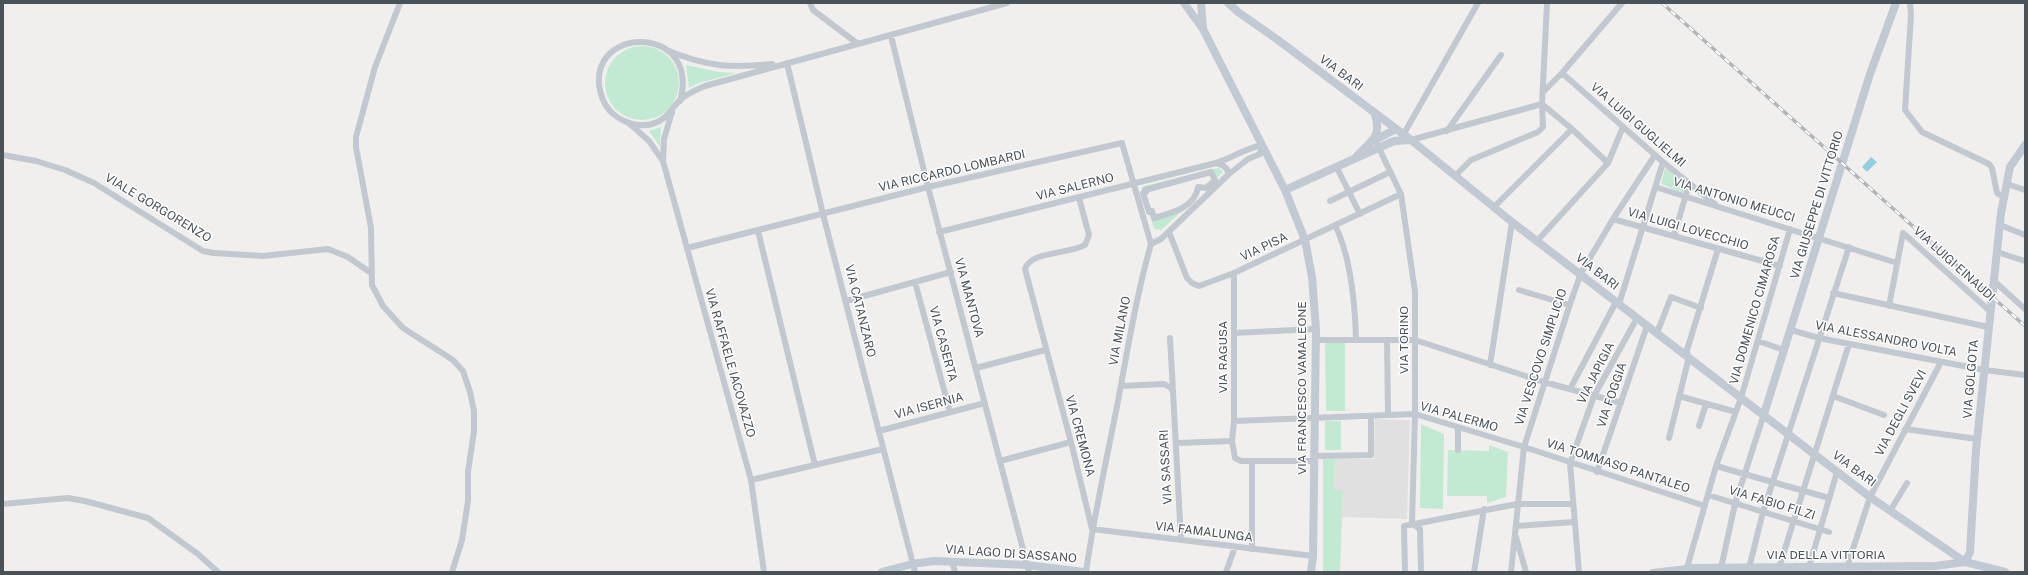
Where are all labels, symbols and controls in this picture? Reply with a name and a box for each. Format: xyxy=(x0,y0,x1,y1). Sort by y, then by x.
street label: VIA BARI xyxy=(1316,52,1366,94)
street label: VIA LUIGI GUGLIELMI xyxy=(1588,80,1688,170)
street label: VIA GIUSEPPE DI VITTORIO xyxy=(1788,129,1846,281)
street label: VIA RICCARDO LOMBARDI xyxy=(877,147,1027,195)
street label: VIA SALERNO xyxy=(1035,170,1115,204)
street label: VIALE GORGORENZO xyxy=(102,171,214,245)
street label: VIA ANTONIO MEUCCI xyxy=(1671,175,1797,225)
street label: VIA LUIGI LOVECCHIO xyxy=(1626,205,1750,253)
street label: VIA LUIGI EINAUDI xyxy=(1910,224,1998,304)
street label: VIA PISA xyxy=(1238,230,1290,264)
street label: VIA DOMENICO CIMAROSA xyxy=(1727,234,1783,386)
street label: VIA BARI xyxy=(1573,251,1621,293)
street label: VIA MANTOVA xyxy=(951,257,987,339)
street label: VIA CATANZARO xyxy=(842,263,878,359)
street label: VIA RAFFAELE IACOVAZZO xyxy=(702,287,758,439)
street label: VIA VESCOVO SIMPLICIO xyxy=(1512,287,1570,427)
street label: VIA MILANO xyxy=(1106,295,1134,367)
street label: VIA FRANCESCO VAMALEONE xyxy=(1295,301,1309,475)
street label: VIA CASERTA xyxy=(926,305,960,383)
street label: VIA TORINO xyxy=(1397,306,1411,374)
street label: VIA ALESSANDRO VOLTA xyxy=(1814,318,1958,360)
street label: VIA RAGUSA xyxy=(1216,321,1230,393)
street label: VIA GOLGOTA xyxy=(1960,339,1982,419)
street label: VIA JAPIGIA xyxy=(1574,340,1618,406)
street label: VIA FOGGIA xyxy=(1594,360,1630,430)
street label: VIA DEGLI SVEVI xyxy=(1872,367,1930,459)
street label: VIA ISERNIA xyxy=(893,390,965,422)
street label: VIA CREMONA xyxy=(1062,394,1098,478)
street label: VIA PALERMO xyxy=(1418,399,1500,435)
street label: VIA SASSARI xyxy=(1157,429,1175,505)
street label: VIA TOMMASO PANTALEO xyxy=(1544,436,1692,496)
street label: VIA BARI xyxy=(1829,448,1879,490)
street label: VIA FABIO FILZI xyxy=(1727,483,1817,523)
street label: VIA FAMALUNGA xyxy=(1154,519,1254,545)
street label: VIA LAGO DI SASSANO xyxy=(945,542,1077,566)
street label: VIA DELLA VITTORIA xyxy=(1766,548,1886,562)

